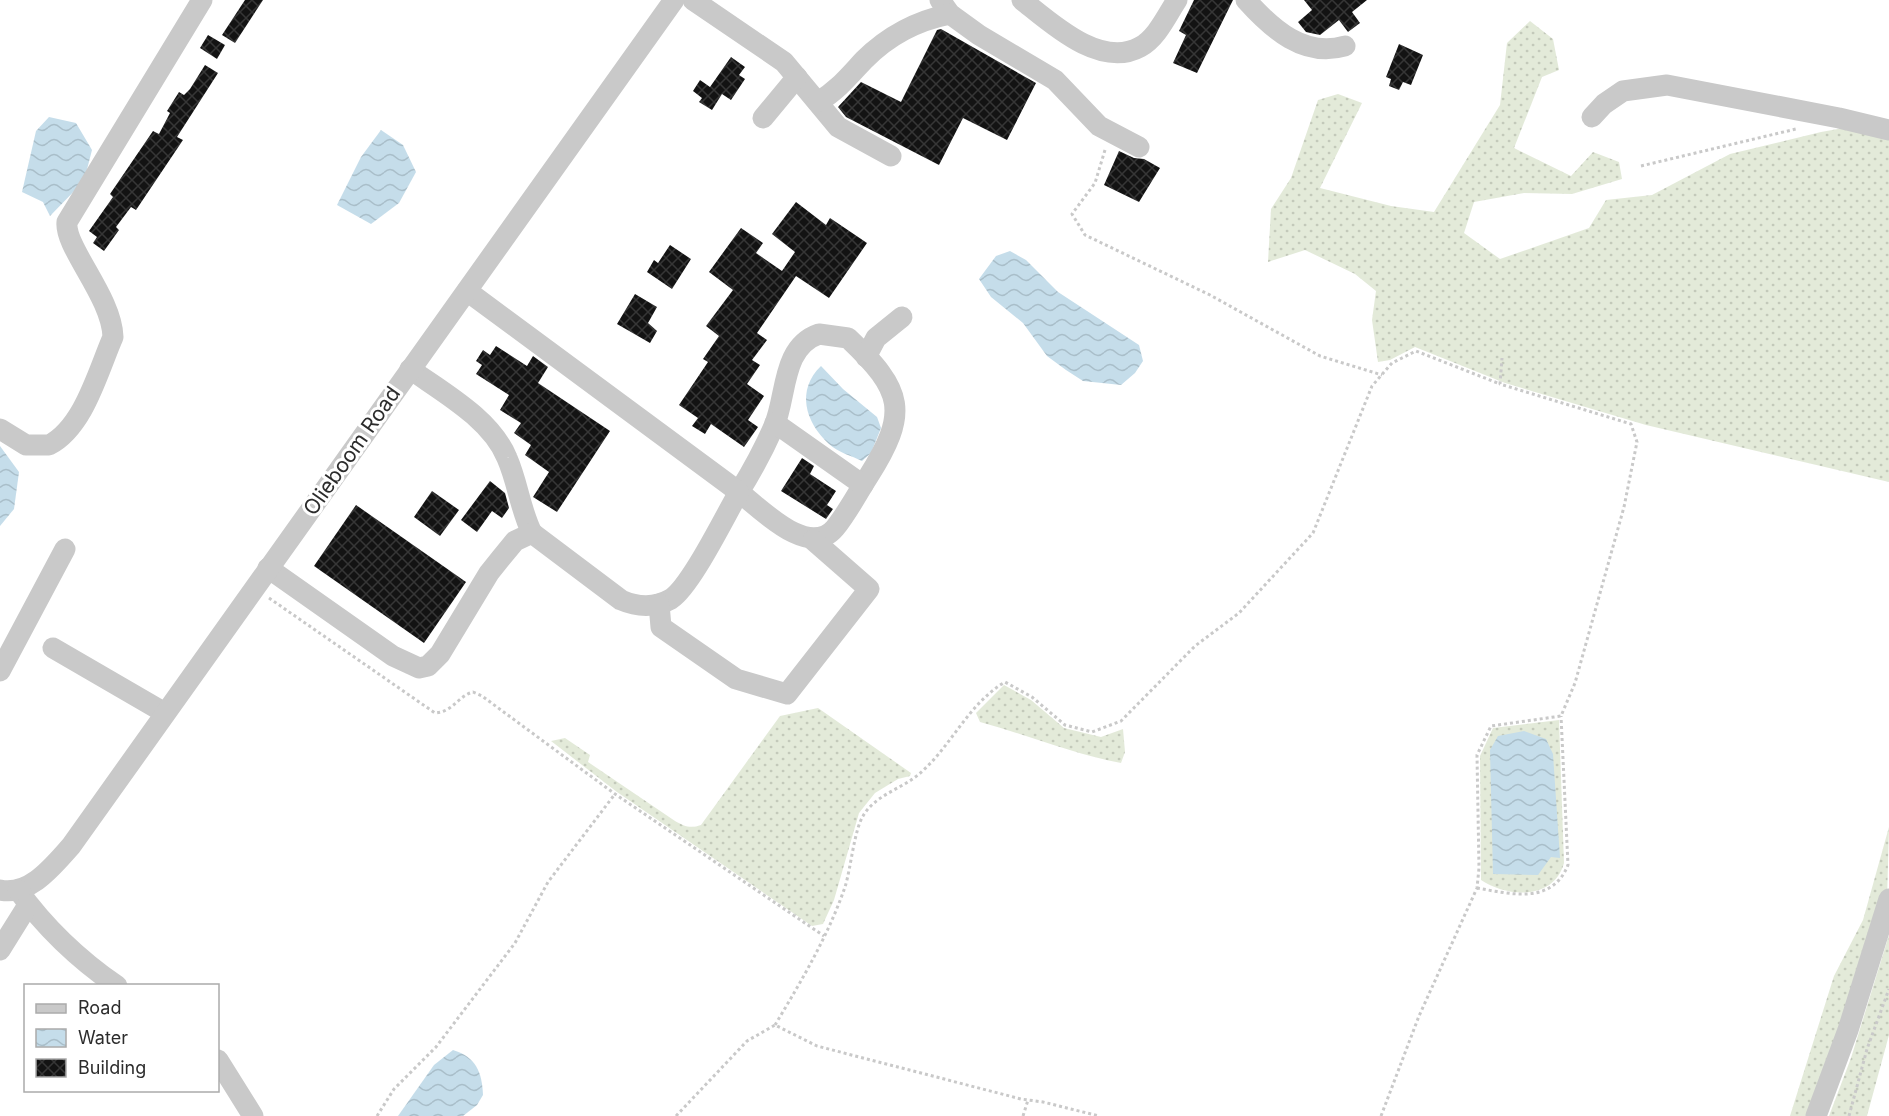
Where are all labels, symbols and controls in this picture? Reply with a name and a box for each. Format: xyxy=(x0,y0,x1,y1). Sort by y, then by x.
street label: Olieboom Road xyxy=(298,381,405,520)
legend xyxy=(24,984,219,1092)
text: Road xyxy=(78,997,121,1018)
text: Water xyxy=(78,1027,128,1048)
text: Building xyxy=(78,1057,146,1078)

